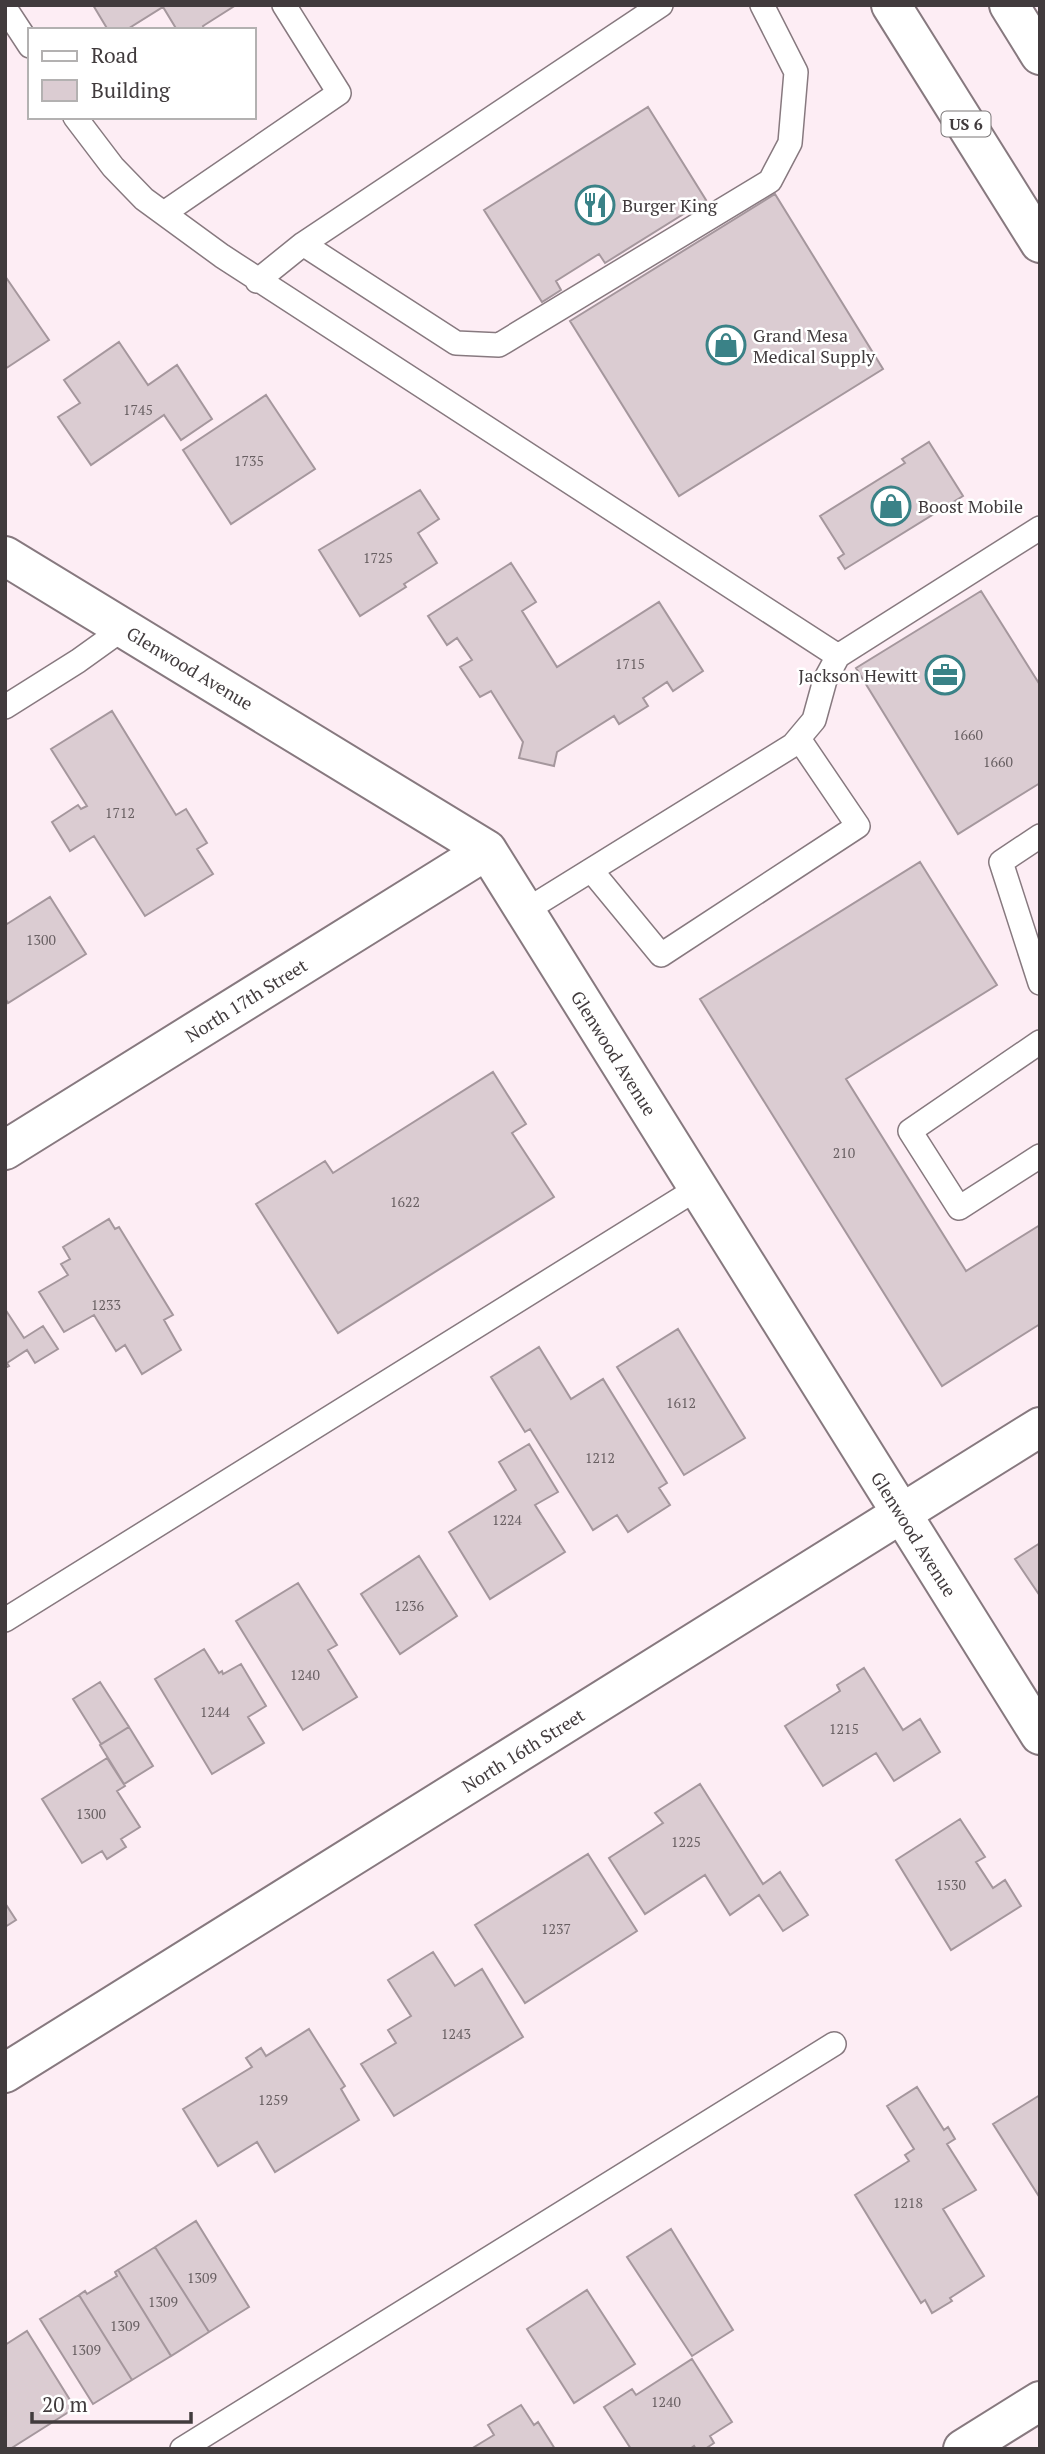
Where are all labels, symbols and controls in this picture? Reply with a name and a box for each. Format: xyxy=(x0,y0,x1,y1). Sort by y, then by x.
legend xyxy=(28,28,256,119)
text: Road xyxy=(91,41,138,69)
text: Building xyxy=(91,76,171,104)
road number: US 6 xyxy=(942,112,990,136)
restaurant icon: Burger King xyxy=(574,184,616,226)
place label: Burger King xyxy=(622,193,718,217)
place label: Grand Mesa Medical Supply xyxy=(753,323,876,368)
shop icon: Grand Mesa Medical Supply xyxy=(705,324,747,366)
house number: 1745 xyxy=(123,400,153,419)
house number: 1735 xyxy=(234,451,264,470)
shop icon: Boost Mobile xyxy=(870,485,912,527)
place label: Boost Mobile xyxy=(918,494,1023,518)
house number: 1725 xyxy=(363,548,393,567)
street label: Glenwood Avenue xyxy=(122,621,258,715)
house number: 1715 xyxy=(615,654,645,673)
office icon: Jackson Hewitt xyxy=(924,654,966,696)
place label: Jackson Hewitt xyxy=(798,663,918,687)
house number: 1660 xyxy=(953,725,983,744)
house number: 1660 xyxy=(983,752,1013,771)
house number: 1712 xyxy=(105,803,135,822)
house number: 1300 xyxy=(26,930,56,949)
street label: North 17th Street xyxy=(180,953,312,1047)
street label: Glenwood Avenue xyxy=(566,986,662,1120)
house number: 210 xyxy=(833,1143,855,1162)
house number: 1622 xyxy=(390,1192,420,1211)
house number: 1233 xyxy=(91,1295,121,1314)
house number: 1612 xyxy=(666,1393,696,1412)
house number: 1212 xyxy=(585,1448,615,1467)
street label: Glenwood Avenue xyxy=(866,1467,962,1601)
house number: 1224 xyxy=(492,1510,522,1529)
house number: 1236 xyxy=(394,1596,424,1615)
house number: 1240 xyxy=(290,1665,320,1684)
house number: 1244 xyxy=(200,1702,230,1721)
street label: North 16th Street xyxy=(457,1702,589,1797)
house number: 1215 xyxy=(829,1719,859,1738)
house number: 1300 xyxy=(76,1804,106,1823)
house number: 1225 xyxy=(671,1832,701,1851)
house number: 1530 xyxy=(936,1875,966,1894)
house number: 1237 xyxy=(541,1919,571,1938)
house number: 1243 xyxy=(441,2024,471,2043)
house number: 1259 xyxy=(258,2090,288,2109)
house number: 1218 xyxy=(893,2193,923,2212)
house number: 1309 xyxy=(187,2268,217,2287)
house number: 1309 xyxy=(148,2292,178,2311)
house number: 1309 xyxy=(110,2316,140,2335)
house number: 1309 xyxy=(71,2340,101,2359)
scale bar xyxy=(32,2380,191,2424)
text: 20 m xyxy=(42,2390,88,2418)
house number: 1240 xyxy=(651,2392,681,2411)

